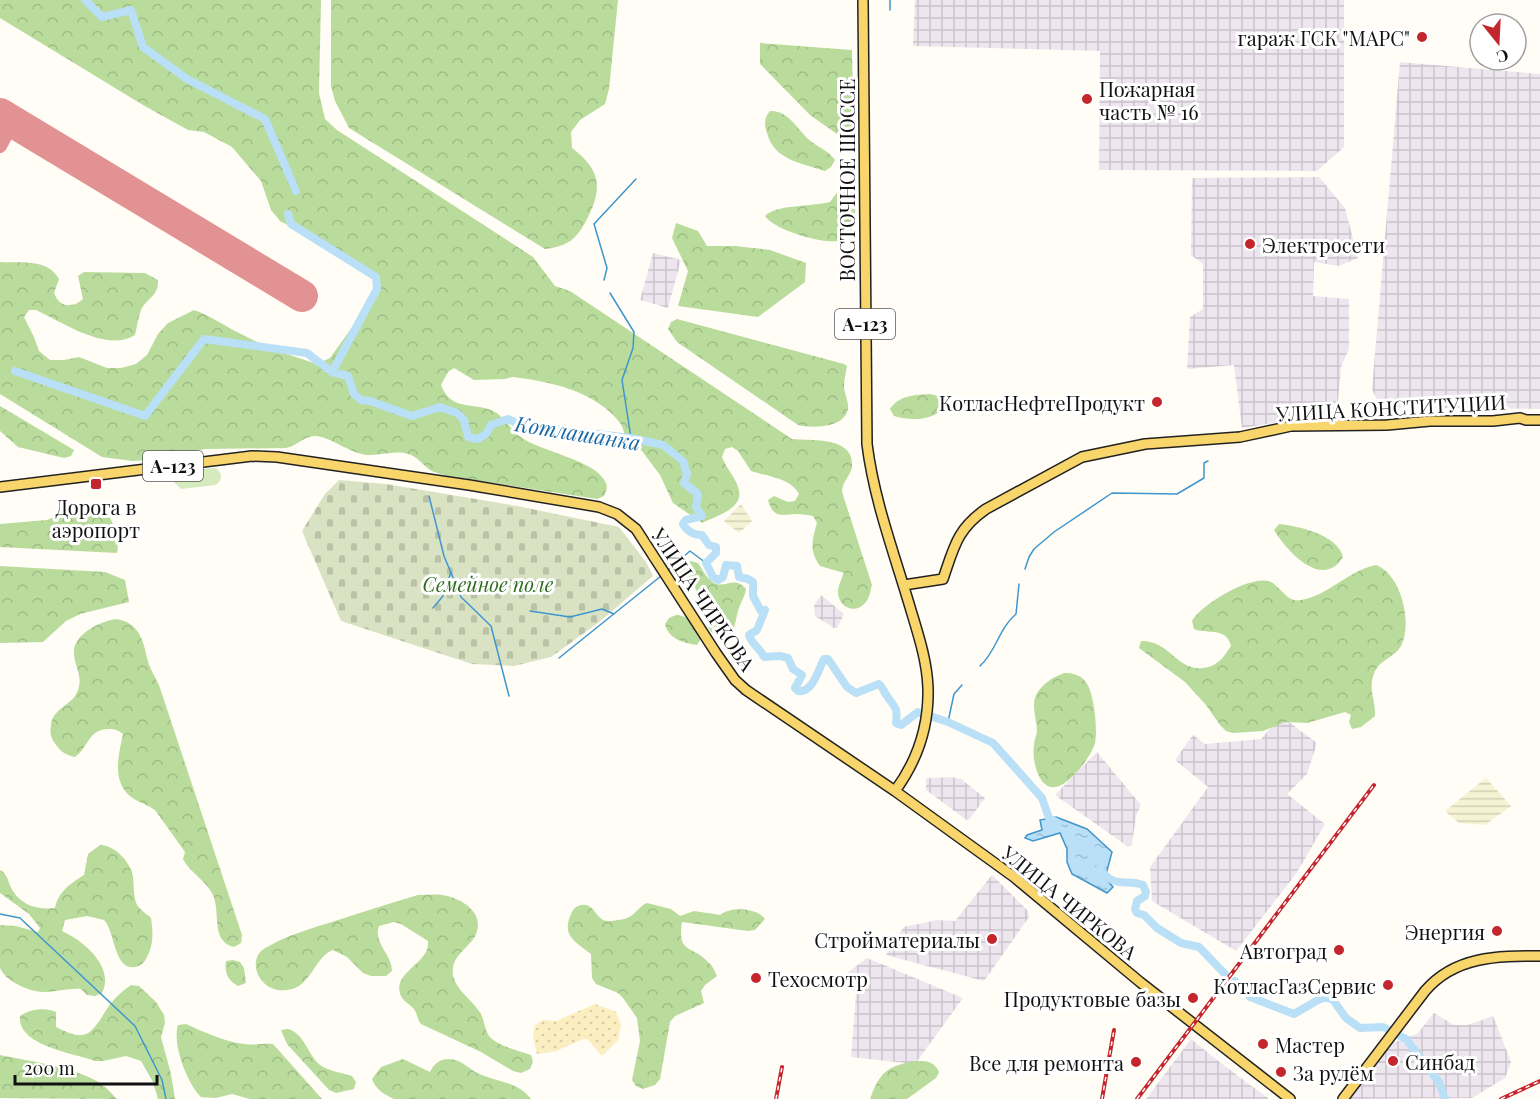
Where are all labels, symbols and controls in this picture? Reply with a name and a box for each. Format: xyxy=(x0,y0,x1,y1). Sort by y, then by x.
north arrow xyxy=(1468,12,1528,72)
place label: гараж ГСК "МАРС" xyxy=(1237,24,1410,51)
marker: гараж ГСК "МАРС" xyxy=(1415,30,1429,44)
text: С xyxy=(1494,45,1511,68)
place label: Пожарная часть № 16 xyxy=(1099,75,1198,125)
street label: ВОСТОЧНОЕ ШОССЕ xyxy=(833,79,860,281)
marker: Пожарная часть № 16 xyxy=(1080,92,1094,106)
place label: Электросети xyxy=(1262,231,1385,258)
marker: Электросети xyxy=(1243,237,1257,251)
road number: А-123 xyxy=(835,309,895,339)
street label: УЛИЦА КОНСТИТУЦИИ xyxy=(1275,388,1506,427)
place label: КотласНефтеПродукт xyxy=(939,389,1145,416)
marker: КотласНефтеПродукт xyxy=(1150,395,1164,409)
water label: Котлашанка xyxy=(512,408,643,456)
road number: А-123 xyxy=(143,451,203,481)
marker: Дорога в аэропорт xyxy=(89,477,103,491)
place label: Дорога в аэропорт xyxy=(52,493,140,543)
street label: УЛИЦА ЧИРКОВА xyxy=(646,521,762,676)
park label: Семейное поле xyxy=(423,570,554,597)
street label: УЛИЦА ЧИРКОВА xyxy=(996,838,1144,965)
place label: Энергия xyxy=(1405,918,1485,945)
marker: Энергия xyxy=(1490,924,1504,938)
place label: Стройматериалы xyxy=(814,926,980,953)
marker: Стройматериалы xyxy=(985,932,999,946)
place label: Автоград xyxy=(1239,937,1328,964)
marker: Автоград xyxy=(1332,943,1346,957)
place label: Техосмотр xyxy=(768,965,868,992)
marker: Техосмотр xyxy=(749,971,763,985)
place label: КотласГазСервис xyxy=(1213,972,1376,999)
marker: КотласГазСервис xyxy=(1381,978,1395,992)
place label: Продуктовые базы xyxy=(1004,985,1181,1012)
marker: Продуктовые базы xyxy=(1186,991,1200,1005)
place label: Мастер xyxy=(1275,1031,1345,1058)
marker: Мастер xyxy=(1256,1037,1270,1051)
scale bar xyxy=(15,1048,158,1086)
place label: Синбад xyxy=(1405,1048,1475,1075)
place label: Все для ремонта xyxy=(969,1049,1124,1076)
marker: Синбад xyxy=(1386,1054,1400,1068)
marker: Все для ремонта xyxy=(1129,1055,1143,1069)
text: 200 m xyxy=(24,1056,75,1080)
place label: За рулём xyxy=(1293,1059,1374,1086)
marker: За рулём xyxy=(1274,1065,1288,1079)

